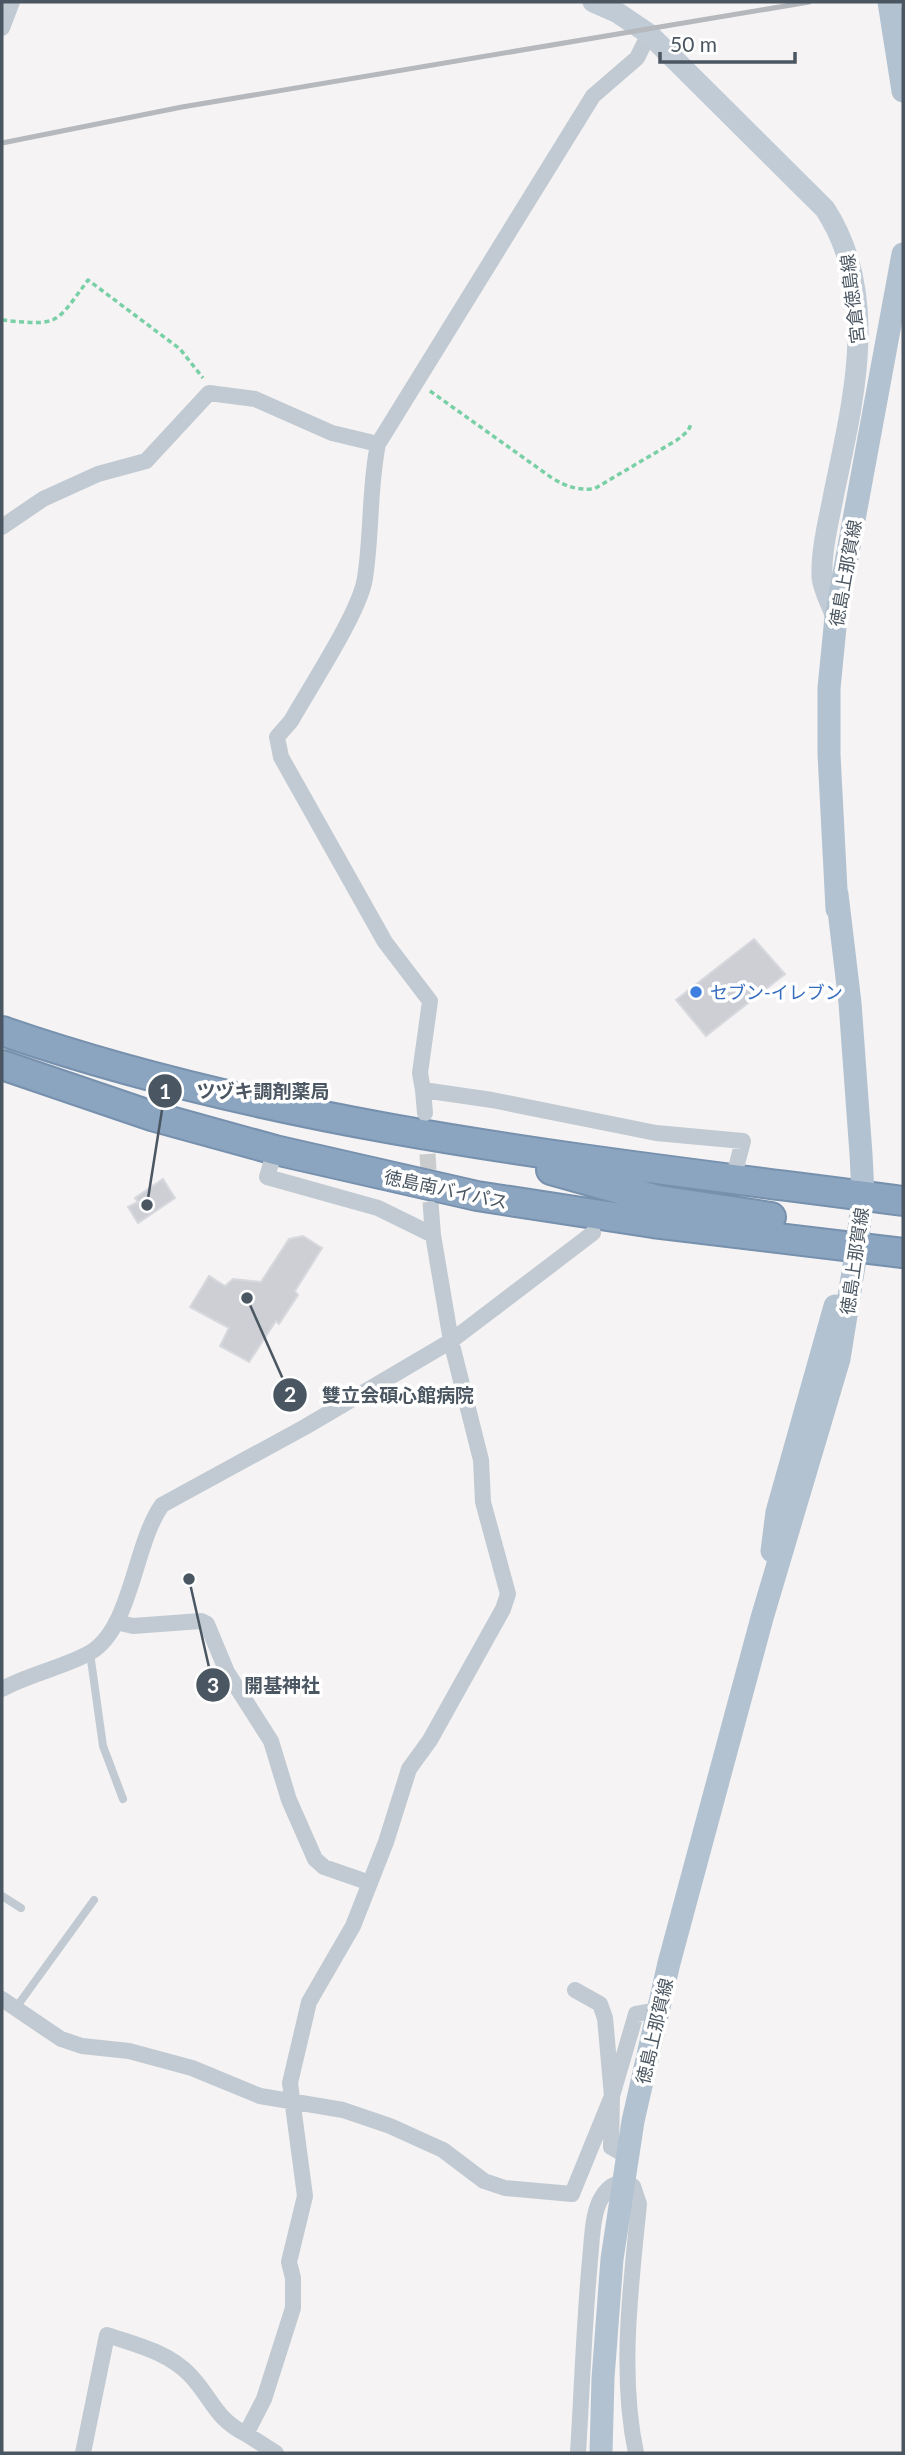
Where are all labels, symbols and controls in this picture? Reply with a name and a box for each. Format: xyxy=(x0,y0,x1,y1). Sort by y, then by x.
scale bar xyxy=(660,21,795,65)
text: 50 m xyxy=(670,31,717,56)
street label: 宮倉徳島線 xyxy=(836,253,868,345)
street label: 徳島上那賀線 xyxy=(825,518,865,628)
place label: セブン-イレブン xyxy=(710,981,843,1003)
marker: セブン-イレブン xyxy=(688,984,704,1000)
callout: ツヅキ調剤薬局 xyxy=(147,1071,343,1111)
text: 1 xyxy=(159,1078,171,1103)
text: ツヅキ調剤薬局 xyxy=(196,1079,330,1102)
street label: 徳島南バイパス xyxy=(382,1165,510,1213)
street label: 徳島上那賀線 xyxy=(836,1206,872,1316)
callout: 雙立会碩心館病院 xyxy=(273,1375,488,1415)
text: 2 xyxy=(284,1381,296,1406)
text: 雙立会碩心館病院 xyxy=(322,1383,474,1406)
callout: 開基神社 xyxy=(195,1665,334,1705)
text: 3 xyxy=(207,1672,219,1697)
text: 開基神社 xyxy=(244,1673,320,1696)
street label: 徳島上那賀線 xyxy=(631,1976,677,2086)

